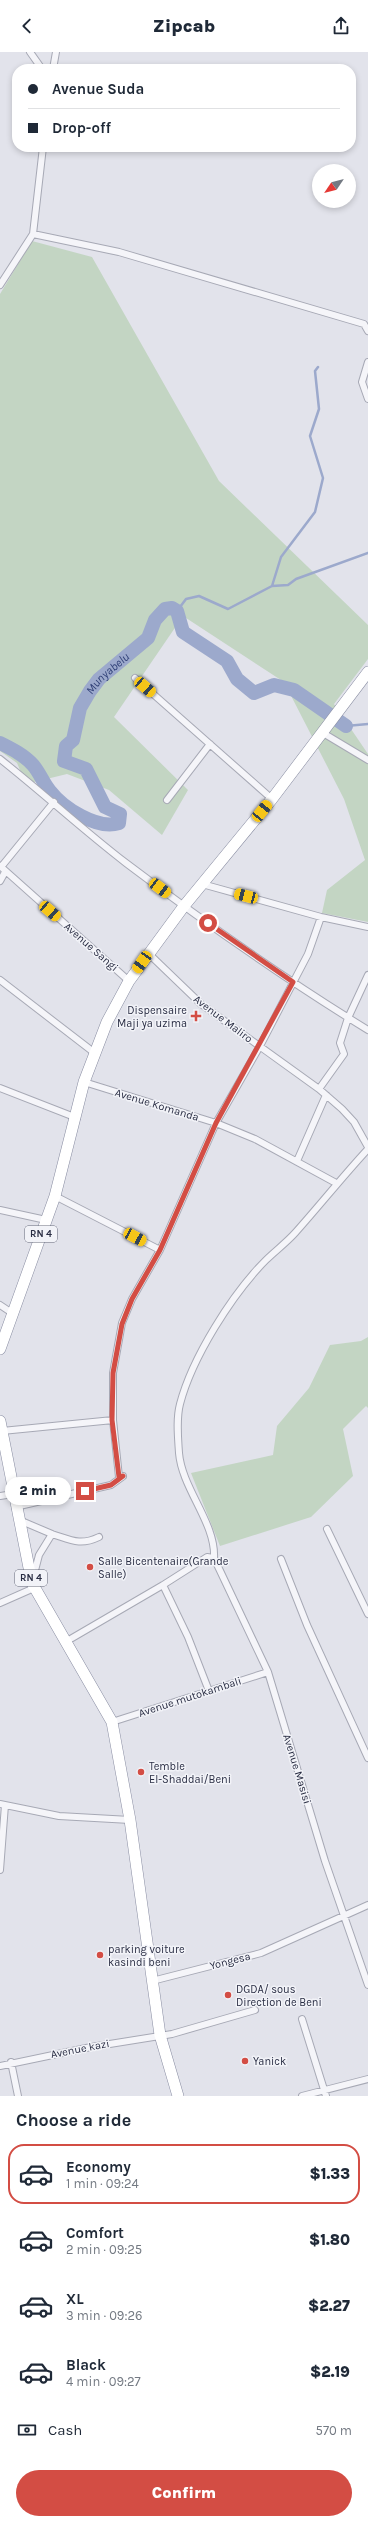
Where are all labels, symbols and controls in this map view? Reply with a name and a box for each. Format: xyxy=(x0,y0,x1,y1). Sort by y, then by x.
icon: back xyxy=(16,15,38,37)
text: Zipcab xyxy=(153,15,215,37)
icon: share xyxy=(330,15,352,37)
text: Avenue Suda xyxy=(52,80,144,98)
text: Drop-off xyxy=(52,119,111,137)
north arrow xyxy=(312,164,356,208)
map controls xyxy=(312,164,356,208)
water label: Munyabelu xyxy=(83,650,132,697)
car xyxy=(132,675,158,699)
car xyxy=(250,798,274,824)
car xyxy=(147,876,173,900)
car xyxy=(233,887,259,905)
car xyxy=(37,899,63,923)
route start xyxy=(199,914,217,932)
street label: Avenue Sangi xyxy=(61,920,121,974)
car xyxy=(130,949,154,975)
street label: Avenue Maliro xyxy=(191,993,255,1045)
place label: Dispensaire Maji ya uzima xyxy=(117,1004,187,1030)
marker: Dispensaire Maji ya uzima xyxy=(190,1010,202,1022)
street label: Avenue Komanda xyxy=(113,1086,201,1124)
road number: RN 4 xyxy=(25,1226,57,1242)
car xyxy=(122,1226,148,1248)
callout: 2 min xyxy=(5,1477,71,1505)
route end xyxy=(76,1482,94,1500)
text: 2 min xyxy=(19,1483,57,1498)
place label: Salle Bicentenaire(Grande Salle) xyxy=(98,1555,229,1581)
marker: Salle Bicentenaire(Grande Salle) xyxy=(85,1562,95,1572)
road number: RN 4 xyxy=(15,1570,47,1586)
street label: Avenue mutokambali xyxy=(137,1674,243,1720)
street label: Avenue Masisi xyxy=(280,1733,314,1805)
place label: Temble El-Shaddai/Beni xyxy=(149,1760,231,1786)
marker: Temble El-Shaddai/Beni xyxy=(136,1767,146,1777)
place label: parking voiture kasindi beni xyxy=(108,1943,185,1969)
marker: parking voiture kasindi beni xyxy=(95,1950,105,1960)
street label: Yongesa xyxy=(208,1950,252,1972)
place label: DGDA/ sous Direction de Beni xyxy=(236,1983,322,2009)
marker: DGDA/ sous Direction de Beni xyxy=(223,1990,233,2000)
street label: Avenue kazi xyxy=(50,2037,110,2061)
place label: Yanick xyxy=(253,2055,286,2068)
marker: Yanick xyxy=(240,2056,250,2066)
text: Choose a ride xyxy=(16,2109,131,2131)
icon: car xyxy=(18,2156,54,2192)
text: Economy xyxy=(66,2158,131,2176)
text: $1.33 xyxy=(310,2165,350,2183)
text: 1 min · 09:24 xyxy=(66,2176,139,2191)
icon: car xyxy=(18,2222,54,2258)
text: Comfort xyxy=(66,2224,124,2242)
text: $1.80 xyxy=(309,2231,350,2249)
text: 2 min · 09:25 xyxy=(66,2242,142,2257)
icon: car xyxy=(18,2288,54,2324)
text: XL xyxy=(66,2290,84,2308)
text: $2.27 xyxy=(308,2297,350,2315)
text: 3 min · 09:26 xyxy=(66,2308,142,2323)
icon: car xyxy=(18,2354,54,2390)
text: Black xyxy=(66,2356,106,2374)
text: $2.19 xyxy=(310,2363,350,2381)
text: 4 min · 09:27 xyxy=(66,2374,141,2389)
icon: cash xyxy=(16,2419,38,2441)
text: Cash xyxy=(48,2421,82,2439)
text: 570 m xyxy=(316,2423,352,2438)
button: Confirm xyxy=(16,2470,352,2516)

